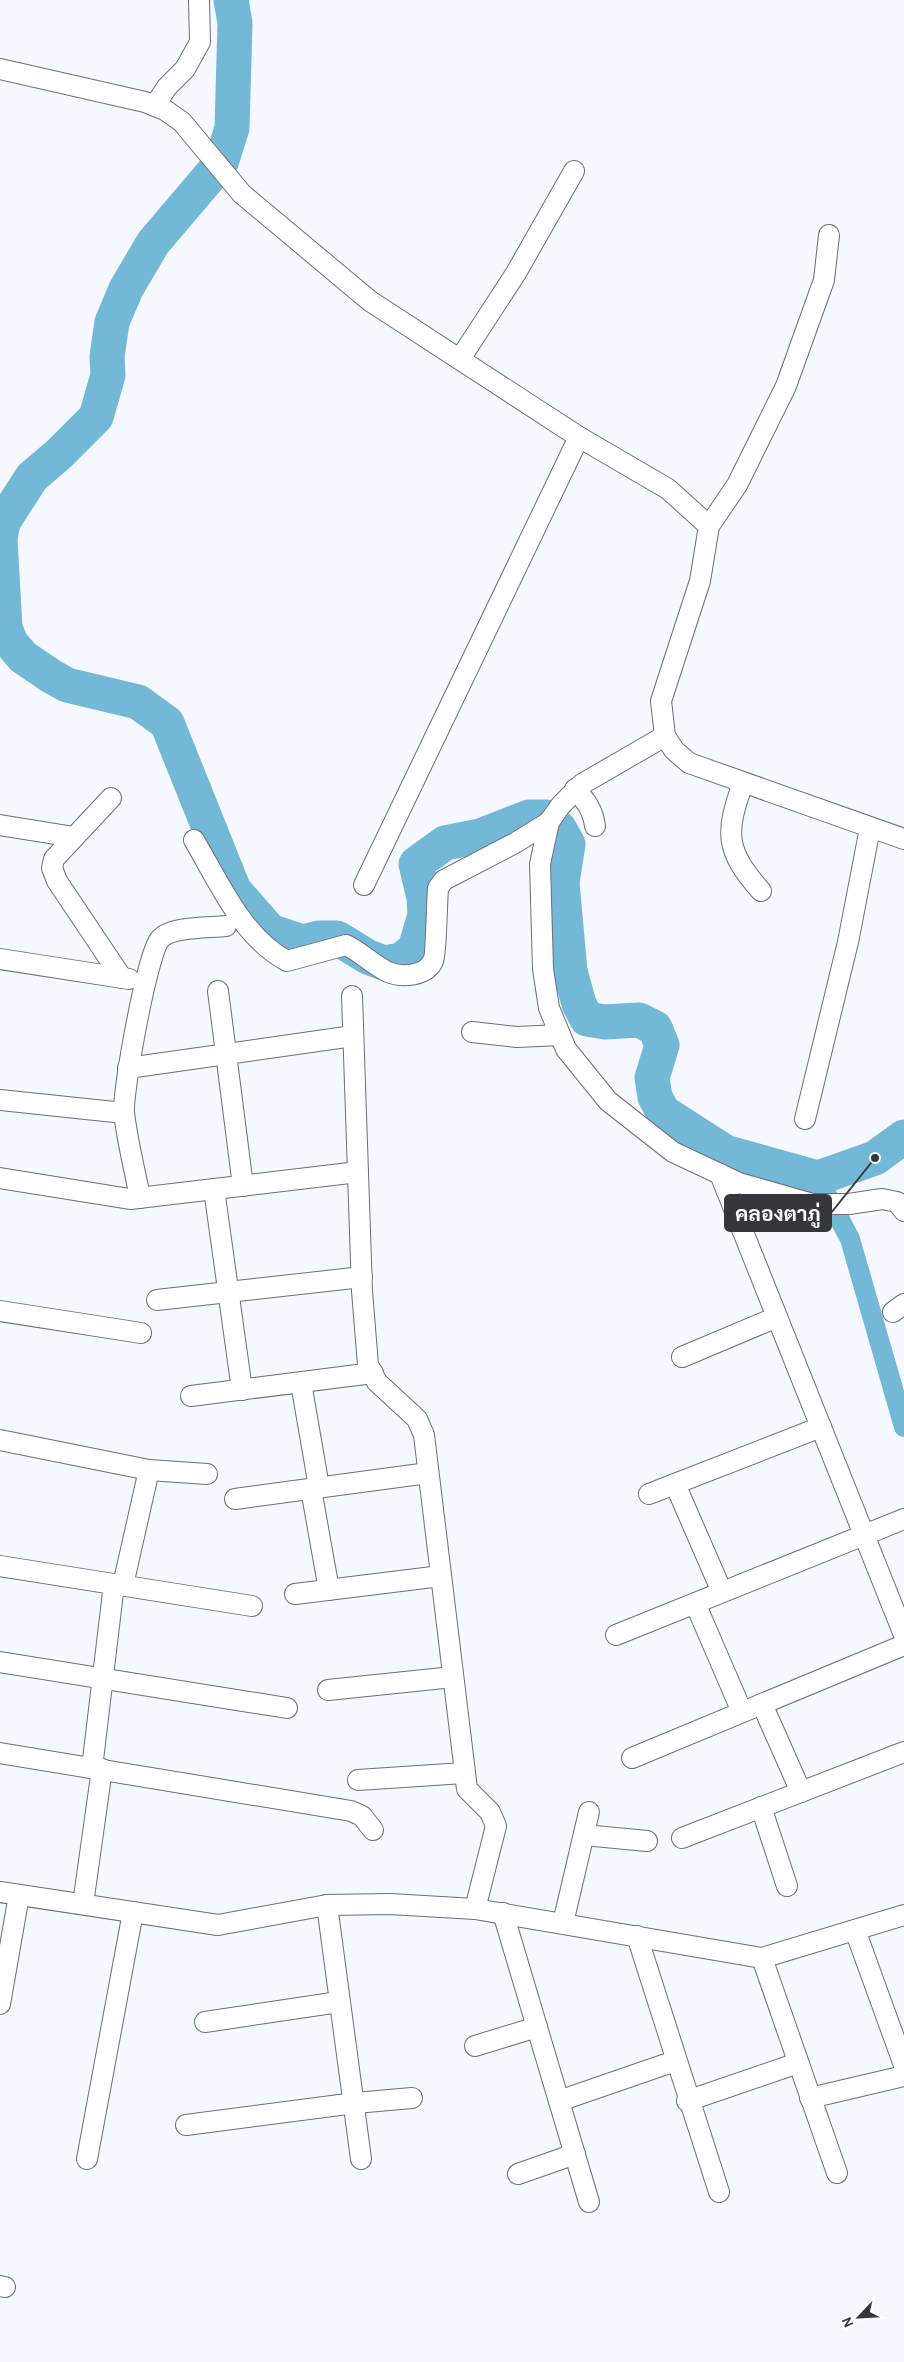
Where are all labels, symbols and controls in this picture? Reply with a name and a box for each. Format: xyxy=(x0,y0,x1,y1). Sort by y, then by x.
callout: คลองตาภู่ xyxy=(725,1195,831,1231)
text: คลองตาภู่ xyxy=(735,1202,821,1228)
north arrow xyxy=(834,2292,884,2342)
text: N xyxy=(840,2315,857,2329)

